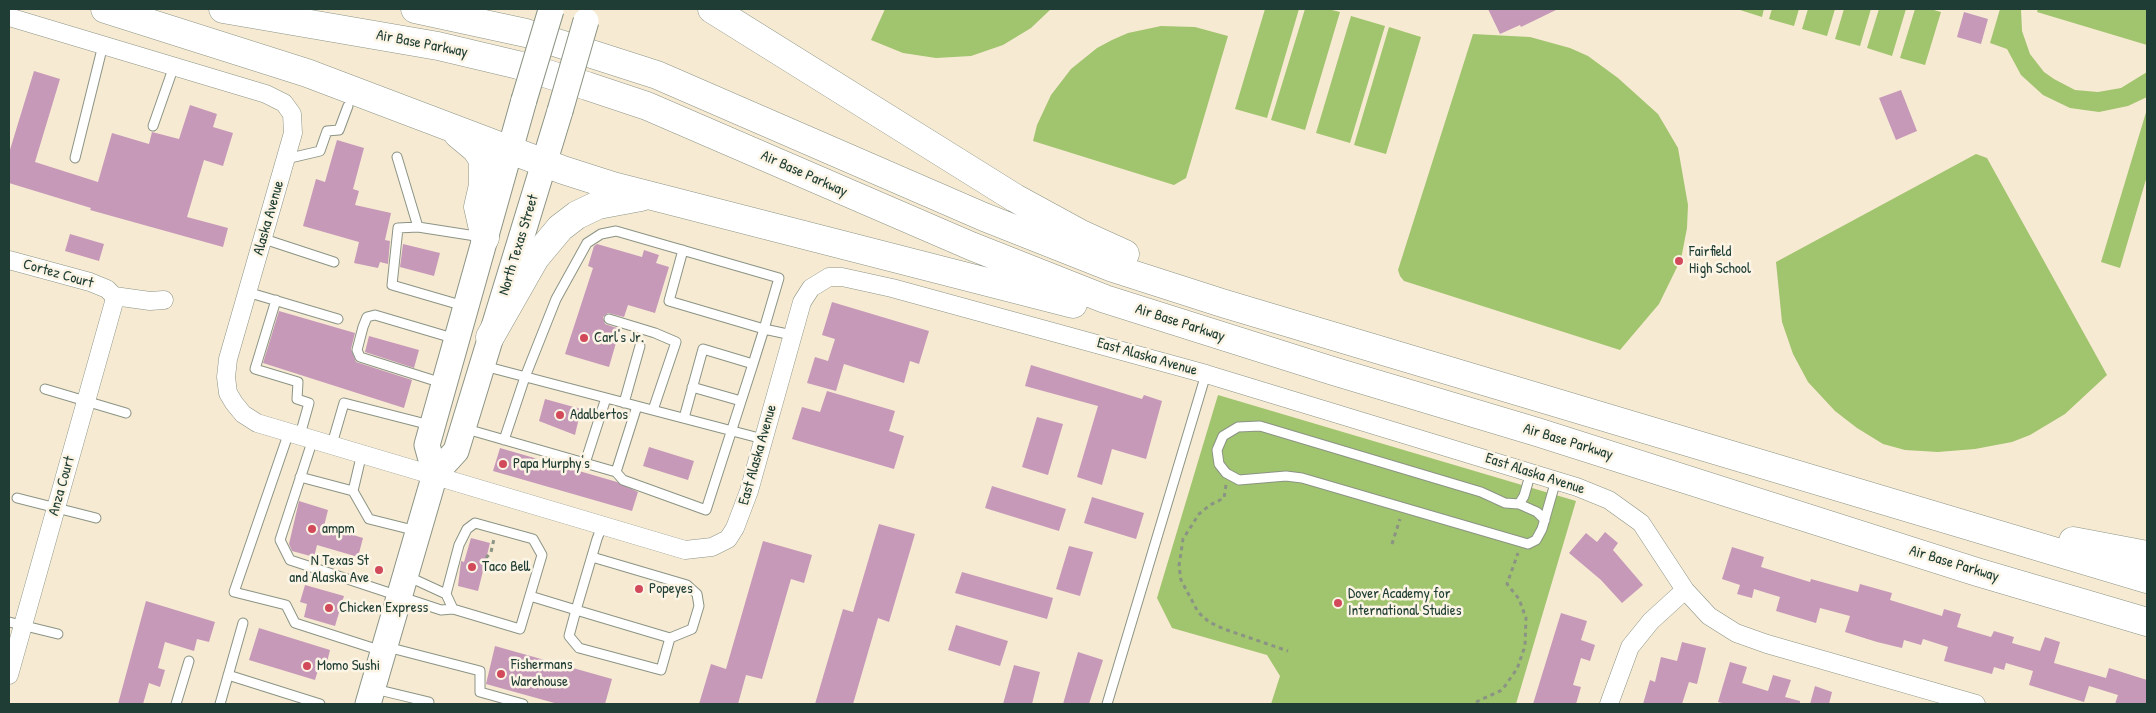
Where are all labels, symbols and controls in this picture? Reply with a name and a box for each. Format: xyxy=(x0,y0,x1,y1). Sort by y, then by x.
street label: Air Base Parkway xyxy=(375,26,469,62)
street label: Air Base Parkway xyxy=(758,147,850,201)
street label: Alaska Avenue xyxy=(250,179,288,257)
street label: North Texas Street xyxy=(495,192,543,298)
place label: Fairfield High School xyxy=(1689,243,1751,278)
street label: Cortez Court xyxy=(21,255,95,293)
marker: Fairfield High School xyxy=(1673,255,1685,267)
street label: Air Base Parkway xyxy=(1133,300,1227,346)
place label: Carl's Jr. xyxy=(594,329,644,347)
marker: Carl's Jr. xyxy=(578,332,590,344)
street label: East Alaska Avenue xyxy=(1095,334,1199,380)
street label: East Alaska Avenue xyxy=(735,403,781,507)
place label: Adalbertos xyxy=(570,406,628,424)
marker: Adalbertos xyxy=(554,409,566,421)
street label: Air Base Parkway xyxy=(1521,420,1615,464)
street label: East Alaska Avenue xyxy=(1483,449,1587,499)
street label: Anza Court xyxy=(45,454,79,518)
place label: Papa Murphy's xyxy=(513,455,590,473)
marker: Papa Murphy's xyxy=(497,458,509,470)
place label: ampm xyxy=(322,520,355,538)
marker: ampm xyxy=(306,523,318,535)
street label: Air Base Parkway xyxy=(1907,542,2001,586)
place label: N Texas St and Alaska Ave xyxy=(289,552,369,587)
place label: Taco Bell xyxy=(482,558,530,576)
marker: Taco Bell xyxy=(466,561,478,573)
marker: N Texas St and Alaska Ave xyxy=(373,564,385,576)
place label: Popeyes xyxy=(649,580,693,598)
marker: Popeyes xyxy=(633,583,645,595)
place label: Dover Academy for International Studies xyxy=(1348,585,1462,620)
marker: Dover Academy for International Studies xyxy=(1332,597,1344,609)
place label: Chicken Express xyxy=(339,599,428,617)
marker: Chicken Express xyxy=(323,602,335,614)
place label: Fishermans Warehouse xyxy=(511,656,572,691)
place label: Momo Sushi xyxy=(317,657,380,675)
marker: Momo Sushi xyxy=(301,660,313,672)
marker: Fishermans Warehouse xyxy=(495,668,507,680)

